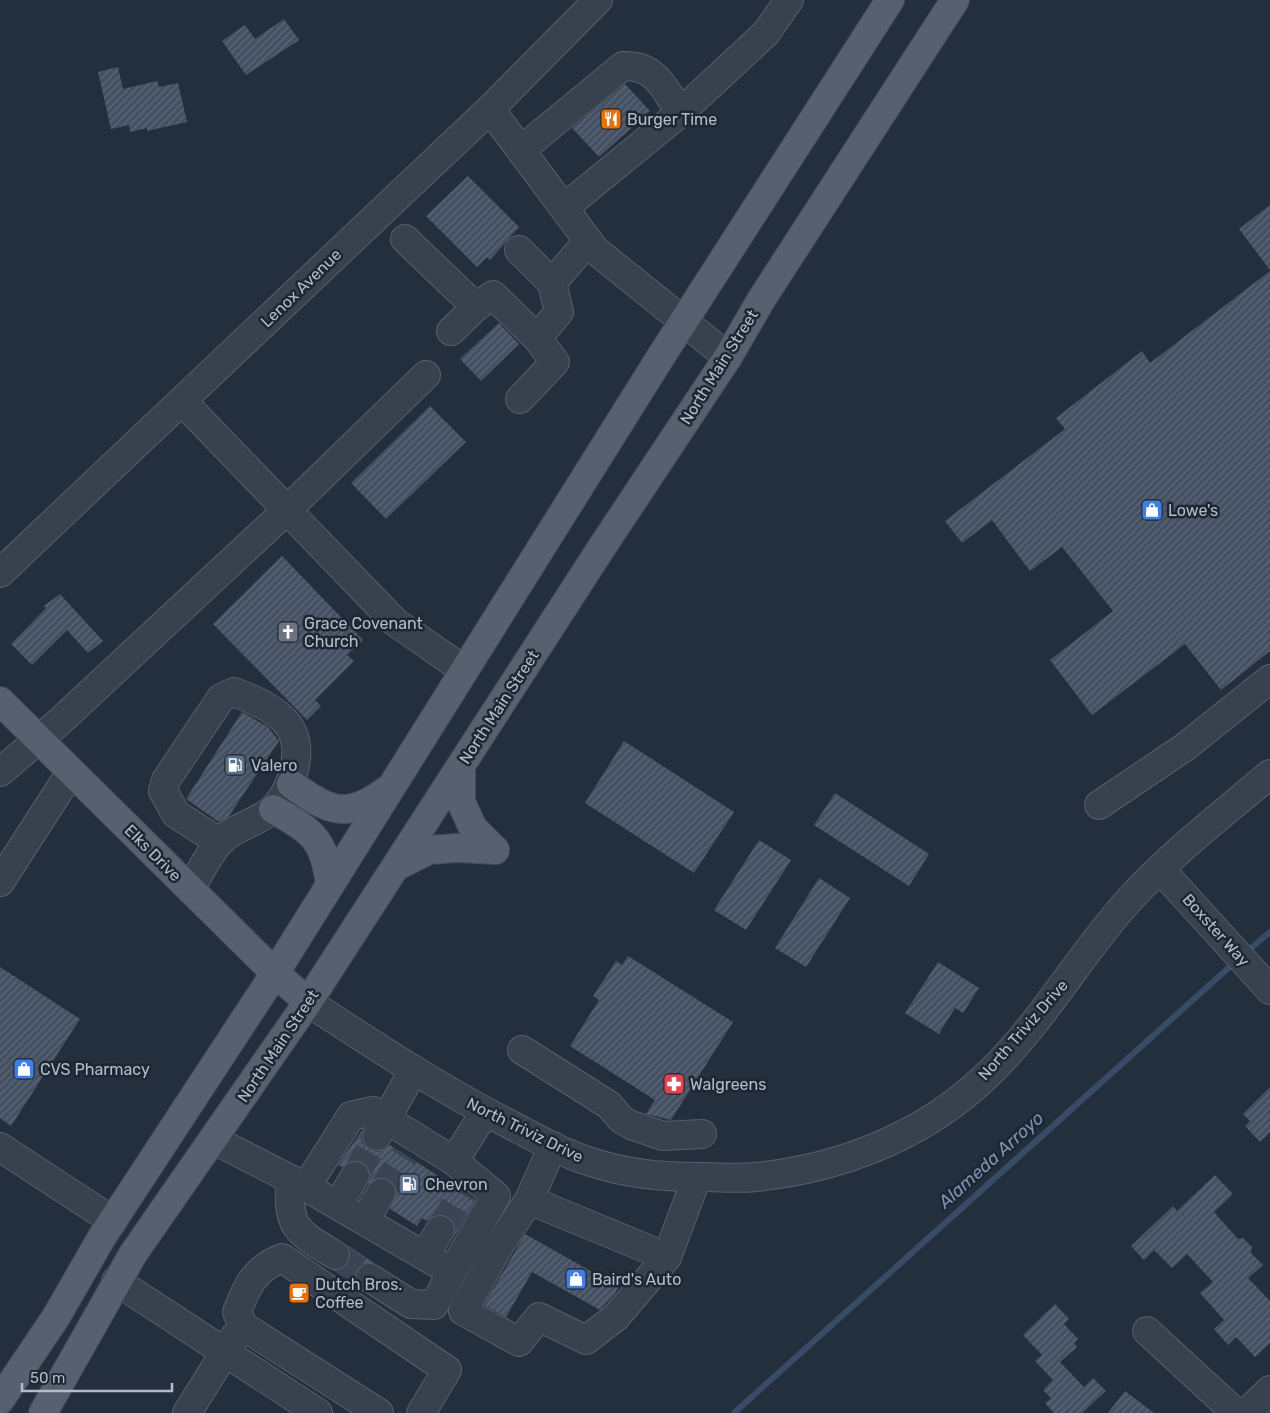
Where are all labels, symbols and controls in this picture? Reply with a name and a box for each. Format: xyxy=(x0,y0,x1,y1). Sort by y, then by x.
restaurant icon: Burger Time xyxy=(599,107,623,131)
place label: Burger Time xyxy=(627,110,717,129)
street label: Lenox Avenue xyxy=(257,245,345,331)
street label: North Main Street xyxy=(676,306,762,428)
shop icon: Lowe's xyxy=(1140,498,1164,522)
place label: Lowe's xyxy=(1168,501,1218,520)
place label: Grace Covenant Church xyxy=(304,614,423,651)
church icon: Grace Covenant Church xyxy=(276,620,300,644)
street label: North Main Street xyxy=(455,647,543,767)
fuel station icon: Valero xyxy=(223,753,247,777)
place label: Valero xyxy=(251,756,297,775)
street label: Elks Drive xyxy=(121,821,185,885)
street label: Boxster Way xyxy=(1179,890,1254,970)
street label: North Triviz Drive xyxy=(974,976,1072,1084)
street label: North Main Street xyxy=(233,986,323,1106)
shop icon: CVS Pharmacy xyxy=(12,1057,36,1081)
place label: CVS Pharmacy xyxy=(40,1060,150,1079)
pharmacy icon: Walgreens xyxy=(662,1072,686,1096)
place label: Walgreens xyxy=(690,1075,766,1094)
street label: North Triviz Drive xyxy=(464,1094,586,1166)
water label: Alameda Arroyo xyxy=(933,1107,1048,1214)
fuel station icon: Chevron xyxy=(397,1172,421,1196)
place label: Chevron xyxy=(425,1175,488,1194)
shop icon: Baird's Auto xyxy=(564,1267,588,1291)
place label: Baird's Auto xyxy=(592,1270,681,1289)
place label: Dutch Bros. Coffee xyxy=(315,1275,402,1312)
cafe icon: Dutch Bros. Coffee xyxy=(287,1281,311,1305)
scale bar xyxy=(22,1360,172,1392)
text: 50 m xyxy=(30,1369,65,1387)

